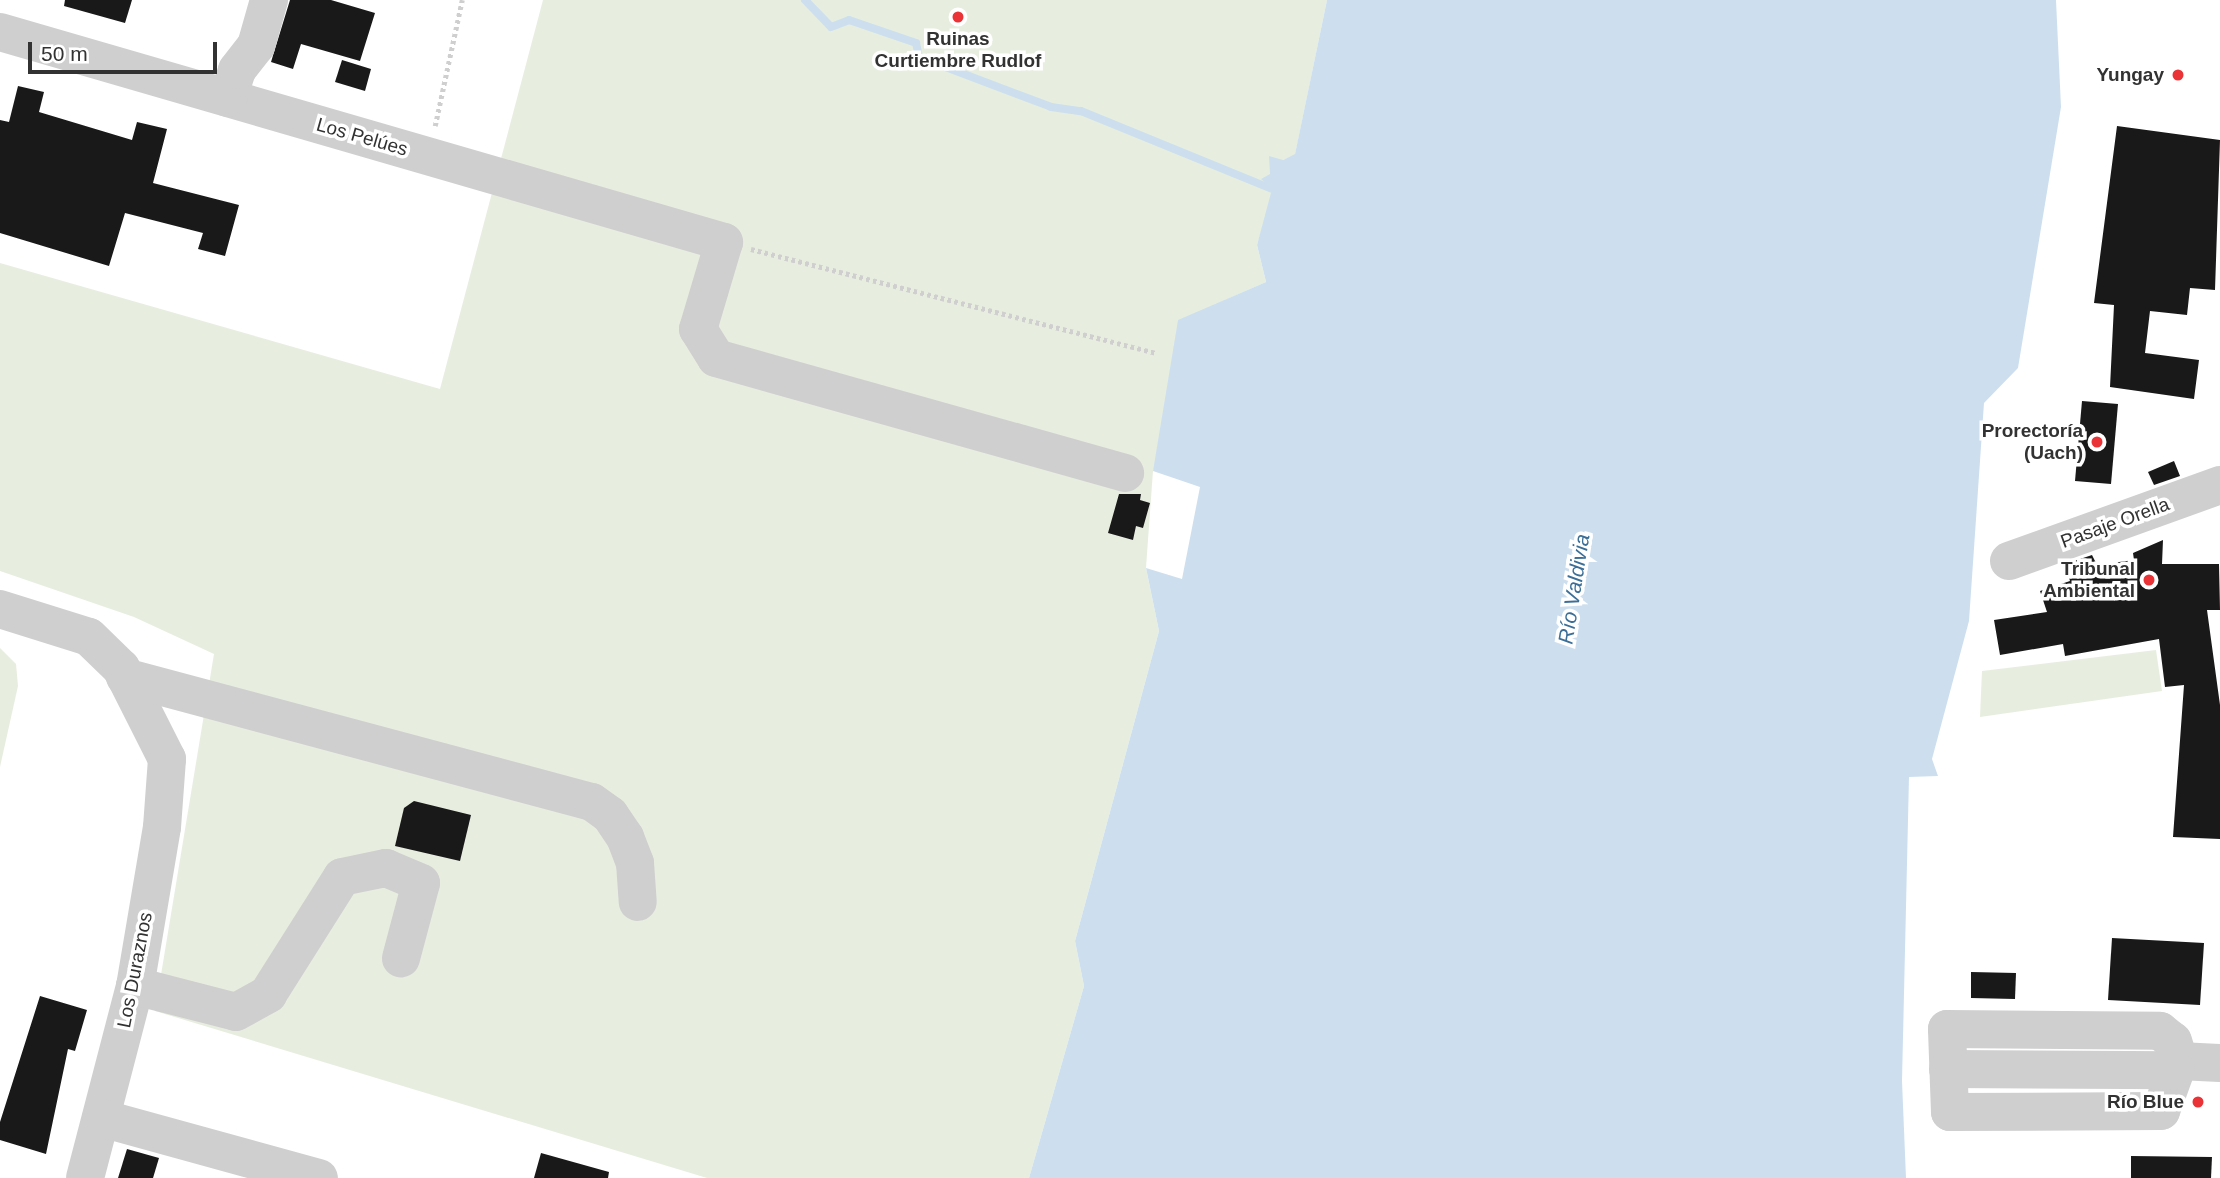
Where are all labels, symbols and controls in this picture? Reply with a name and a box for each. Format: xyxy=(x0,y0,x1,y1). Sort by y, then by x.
marker: Ruinas Curtiembre Rudlof xyxy=(950,9,966,25)
scale bar xyxy=(32,28,220,72)
place label: Ruinas Curtiembre Rudlof xyxy=(875,28,1041,72)
text: 50 m xyxy=(41,42,88,65)
place label: Yungay xyxy=(2096,64,2164,86)
marker: Yungay xyxy=(2170,67,2186,83)
street label: Los Pelúes xyxy=(314,113,410,161)
place label: Prorectoría (Uach) xyxy=(1982,420,2083,464)
marker: Prorectoría (Uach) xyxy=(2089,434,2105,450)
street label: Pasaje Orella xyxy=(2058,493,2172,553)
water label: Río Valdivia xyxy=(1553,532,1595,646)
place label: Tribunal Ambiental xyxy=(2043,558,2135,602)
marker: Tribunal Ambiental xyxy=(2141,572,2157,588)
street label: Los Duraznos xyxy=(113,910,157,1030)
place label: Río Blue xyxy=(2107,1091,2184,1113)
marker: Río Blue xyxy=(2190,1094,2206,1110)

